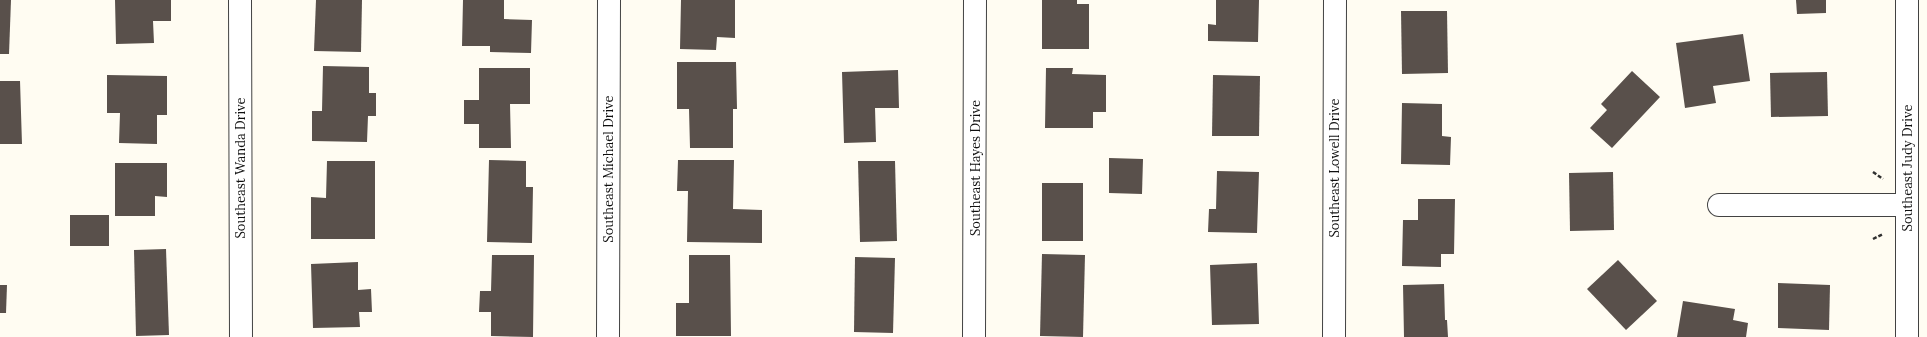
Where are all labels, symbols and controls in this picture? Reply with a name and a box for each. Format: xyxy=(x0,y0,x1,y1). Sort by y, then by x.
street label: Southeast Michael Drive xyxy=(600,95,617,243)
street label: Southeast Wanda Drive xyxy=(232,97,249,239)
street label: Southeast Lowell Drive xyxy=(1326,98,1343,238)
street label: Southeast Hayes Drive xyxy=(967,100,984,236)
street label: Southeast Judy Drive xyxy=(1899,105,1916,231)

